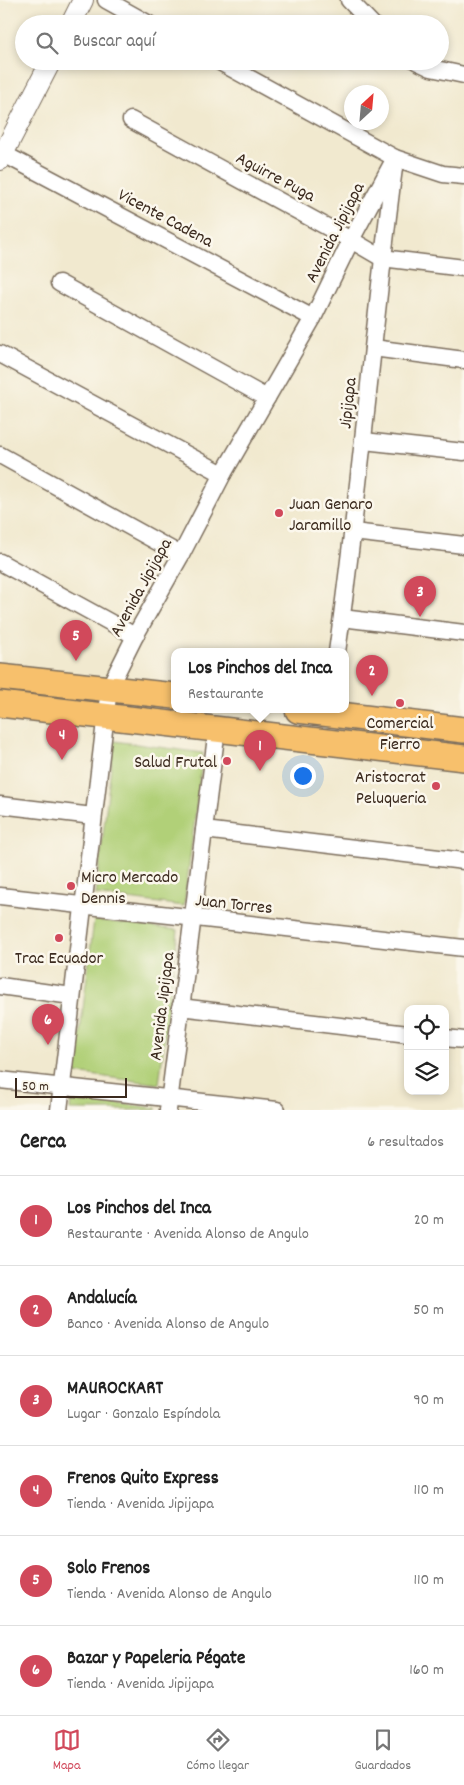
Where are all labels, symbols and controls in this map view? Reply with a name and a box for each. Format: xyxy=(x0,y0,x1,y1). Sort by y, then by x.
search box xyxy=(15,15,449,70)
icon: search xyxy=(33,29,61,57)
text: Buscar aquí xyxy=(73,29,155,56)
north arrow xyxy=(344,85,389,130)
street label: Aguirre Puga xyxy=(231,147,319,210)
street label: Avenida Jipijapa xyxy=(300,178,372,287)
street label: Vicente Cadena xyxy=(113,184,217,255)
street label: Jipijapa xyxy=(334,376,365,430)
place label: Juan Genaro Jaramillo xyxy=(289,493,373,539)
marker: Juan Genaro Jaramillo xyxy=(273,507,285,519)
street label: Avenida Jipijapa xyxy=(105,534,180,642)
pin: 3 xyxy=(404,576,436,617)
pin: 5 xyxy=(60,620,92,661)
popup xyxy=(171,648,349,713)
pin: 2 xyxy=(356,655,388,696)
text: Los Pinchos del Inca xyxy=(188,656,332,683)
text: Restaurante xyxy=(188,683,264,706)
marker: Comercial Fierro xyxy=(394,697,406,709)
place label: Comercial Fierro xyxy=(366,712,434,758)
pin: 4 xyxy=(46,719,78,760)
pin: 1 xyxy=(244,730,276,771)
place label: Salud Frutal xyxy=(134,751,218,776)
marker: Salud Frutal xyxy=(221,755,233,767)
your location xyxy=(290,763,316,789)
place label: Aristocrat Peluqueria xyxy=(355,766,427,812)
marker: Aristocrat Peluqueria xyxy=(430,780,442,792)
place label: Micro Mercado Dennis xyxy=(81,866,178,912)
marker: Micro Mercado Dennis xyxy=(65,880,77,892)
street label: Juan Torres xyxy=(194,889,274,922)
marker: Trac Ecuador xyxy=(53,932,65,944)
place label: Trac Ecuador xyxy=(15,947,104,972)
street label: Avenida Jipijapa xyxy=(144,950,183,1062)
pin: 6 xyxy=(32,1004,64,1045)
map controls xyxy=(404,1005,449,1095)
button: locate xyxy=(404,1005,449,1050)
button: layers xyxy=(404,1050,449,1095)
scale bar xyxy=(15,1075,128,1098)
text: 50 m xyxy=(22,1077,49,1097)
text: Cerca xyxy=(20,1128,66,1158)
text: 6 resultados xyxy=(367,1131,444,1154)
text: Los Pinchos del Inca xyxy=(67,1196,211,1223)
text: 1 xyxy=(34,1209,38,1232)
text: 20 m xyxy=(414,1209,444,1232)
text: Restaurante · Avenida Alonso de Angulo xyxy=(67,1223,309,1246)
text: Andalucía xyxy=(67,1286,137,1313)
text: 2 xyxy=(33,1299,40,1322)
text: 50 m xyxy=(413,1299,444,1322)
text: Banco · Avenida Alonso de Angulo xyxy=(67,1313,269,1336)
text: MAUROCKART xyxy=(67,1376,163,1403)
text: 3 xyxy=(32,1389,40,1412)
text: 90 m xyxy=(413,1389,444,1412)
text: Lugar · Gonzalo Espíndola xyxy=(67,1403,220,1426)
text: Frenos Quito Express xyxy=(67,1466,219,1493)
text: 4 xyxy=(33,1479,39,1502)
text: 110 m xyxy=(414,1479,444,1502)
text: Tienda · Avenida Jipijapa xyxy=(67,1493,214,1516)
text: Solo Frenos xyxy=(67,1556,150,1583)
text: 5 xyxy=(32,1569,40,1592)
text: 110 m xyxy=(414,1569,444,1592)
text: Tienda · Avenida Alonso de Angulo xyxy=(67,1583,272,1606)
text: Bazar y Papeleria Pégate xyxy=(67,1646,245,1673)
text: 6 xyxy=(32,1659,40,1682)
text: 160 m xyxy=(409,1659,444,1682)
text: Tienda · Avenida Jipijapa xyxy=(67,1673,214,1696)
tab: Mapa xyxy=(53,1726,81,1776)
tab: Cómo llegar xyxy=(186,1726,249,1776)
tab: Guardados xyxy=(355,1726,411,1776)

